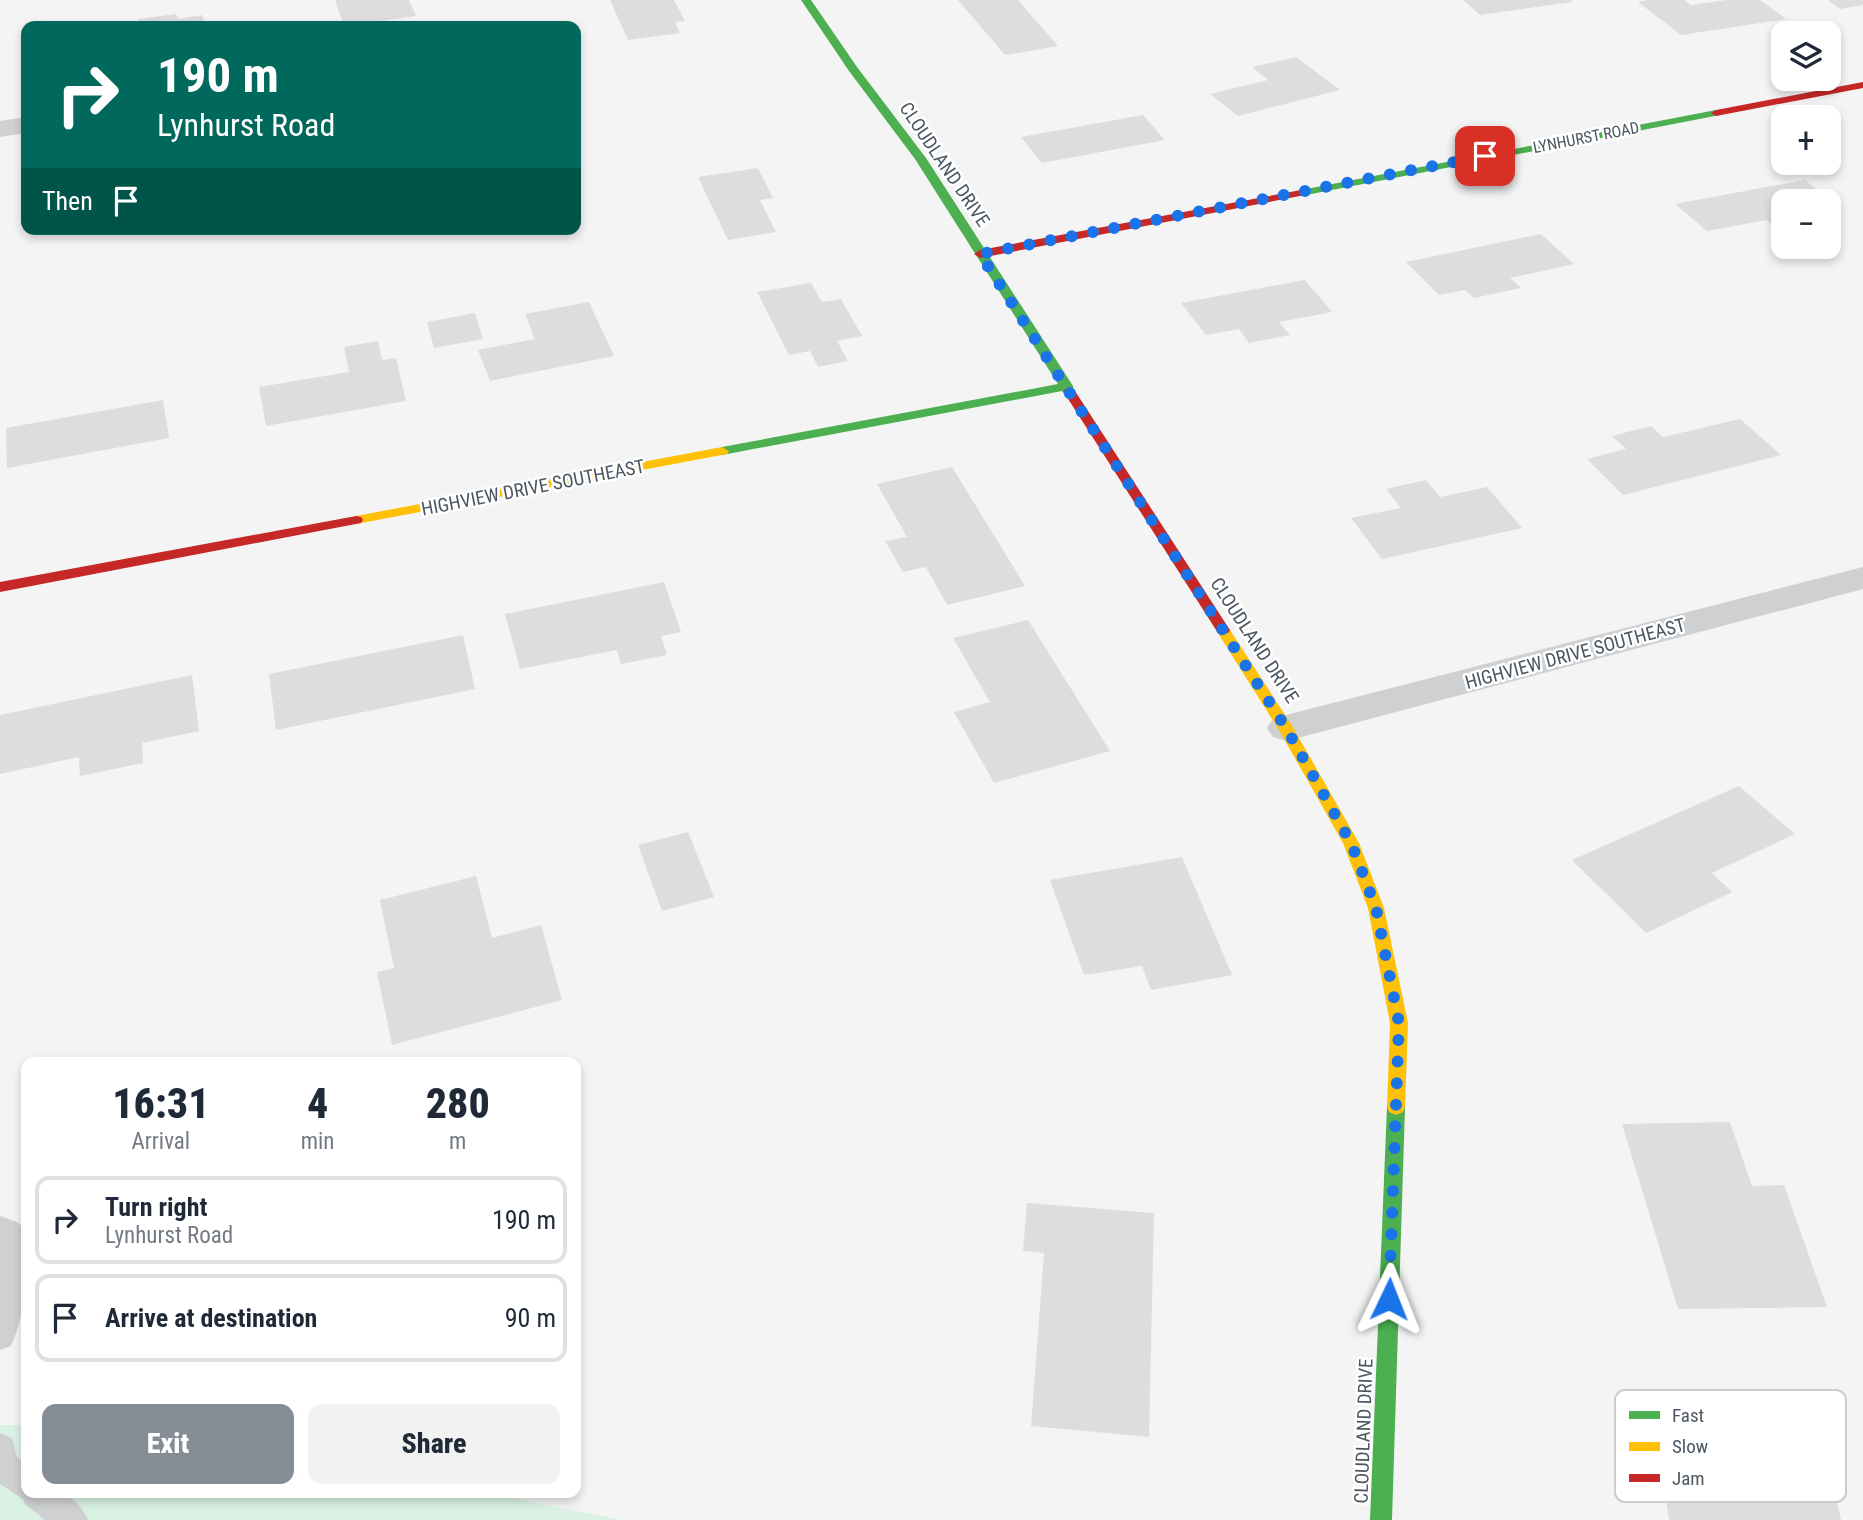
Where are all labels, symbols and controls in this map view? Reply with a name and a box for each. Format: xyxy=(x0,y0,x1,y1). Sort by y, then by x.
map controls xyxy=(1771,21,1841,259)
button: layers xyxy=(1771,21,1841,91)
text: 190 m xyxy=(157,47,279,104)
icon: right xyxy=(42,49,133,140)
street label: CLOUDLAND DRIVE xyxy=(894,98,995,231)
button: + xyxy=(1771,105,1841,175)
text: Lynhurst Road xyxy=(157,106,335,144)
street label: LYNHURST ROAD xyxy=(1531,118,1641,157)
pin xyxy=(1455,126,1515,186)
icon: arrive xyxy=(1466,137,1504,175)
icon: arrive xyxy=(107,182,145,220)
text: Then xyxy=(42,186,93,216)
button: − xyxy=(1771,189,1841,259)
street label: HIGHVIEW DRIVE SOUTHEAST xyxy=(419,455,647,520)
street label: CLOUDLAND DRIVE xyxy=(1205,573,1304,707)
street label: HIGHVIEW DRIVE SOUTHEAST xyxy=(1462,613,1688,694)
text: 16:31 xyxy=(112,1079,209,1128)
text: 4 xyxy=(307,1079,328,1128)
text: 280 xyxy=(426,1079,490,1128)
text: Arrival xyxy=(132,1128,190,1155)
text: min xyxy=(301,1128,334,1155)
text: m xyxy=(449,1128,466,1155)
text: Turn right xyxy=(105,1192,207,1222)
icon: right xyxy=(46,1201,84,1239)
text: 190 m xyxy=(492,1205,556,1235)
text: Lynhurst Road xyxy=(105,1222,233,1249)
position arrow xyxy=(1352,1262,1426,1336)
icon: arrive xyxy=(46,1299,84,1337)
text: Arrive at destination xyxy=(105,1303,317,1333)
text: 90 m xyxy=(505,1303,556,1333)
street label: CLOUDLAND DRIVE xyxy=(1349,1358,1378,1504)
legend xyxy=(1615,1390,1846,1502)
button: Exit xyxy=(42,1404,294,1484)
button: Share xyxy=(308,1404,560,1484)
text: Fast xyxy=(1672,1404,1704,1427)
text: Slow xyxy=(1672,1435,1708,1458)
text: Jam xyxy=(1672,1467,1705,1490)

